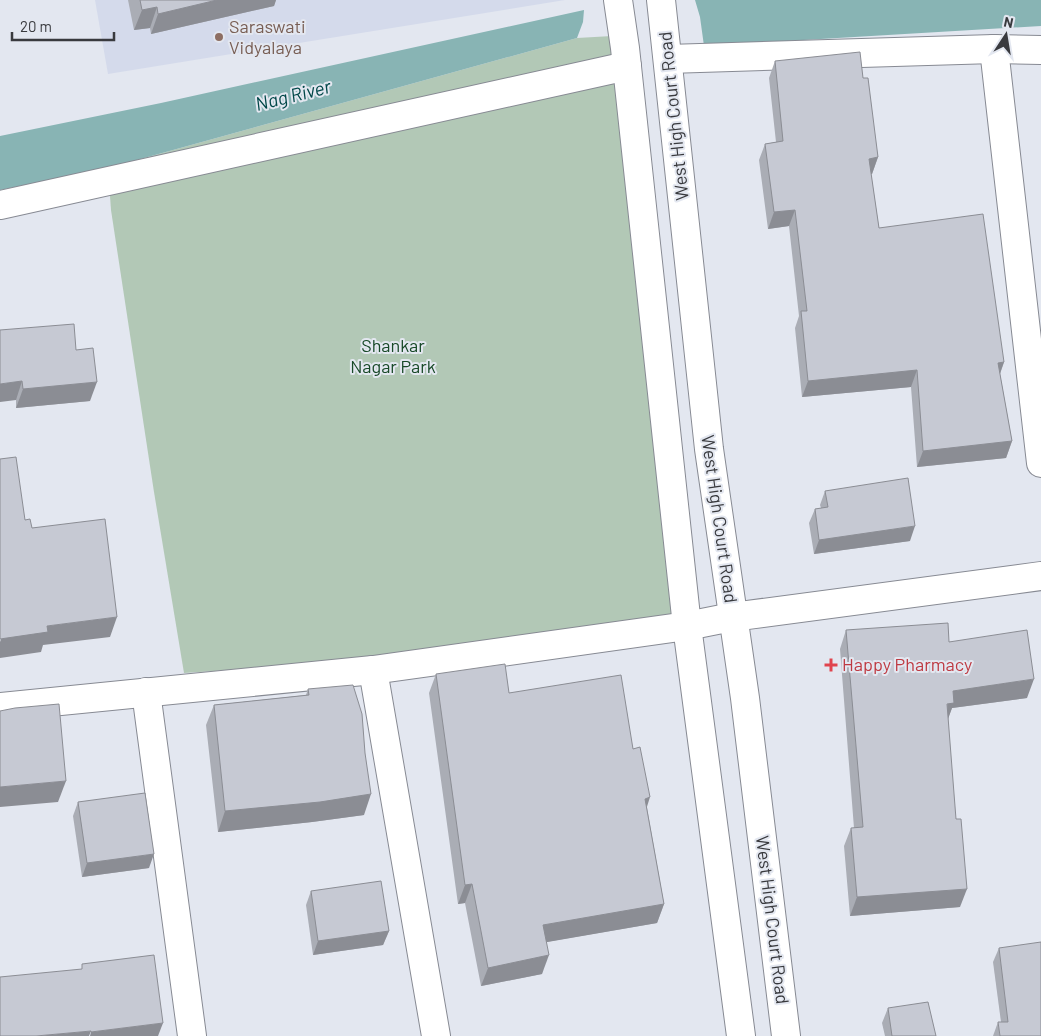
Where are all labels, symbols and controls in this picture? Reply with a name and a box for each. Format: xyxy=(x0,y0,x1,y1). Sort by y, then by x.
scale bar xyxy=(12,10,115,42)
north arrow xyxy=(981,10,1031,60)
text: N xyxy=(1002,13,1015,31)
place label: Saraswati Vidyalaya xyxy=(229,15,306,58)
text: 20 m xyxy=(20,17,52,35)
marker: Saraswati Vidyalaya xyxy=(213,31,225,43)
street label: West High Court Road xyxy=(653,31,693,202)
water label: Nag River xyxy=(253,74,334,115)
park label: Shankar Nagar Park xyxy=(350,334,436,377)
street label: West High Court Road xyxy=(697,433,743,604)
place label: Happy Pharmacy xyxy=(842,653,972,675)
marker: Happy Pharmacy xyxy=(824,658,838,672)
street label: West High Court Road xyxy=(752,834,794,1005)

